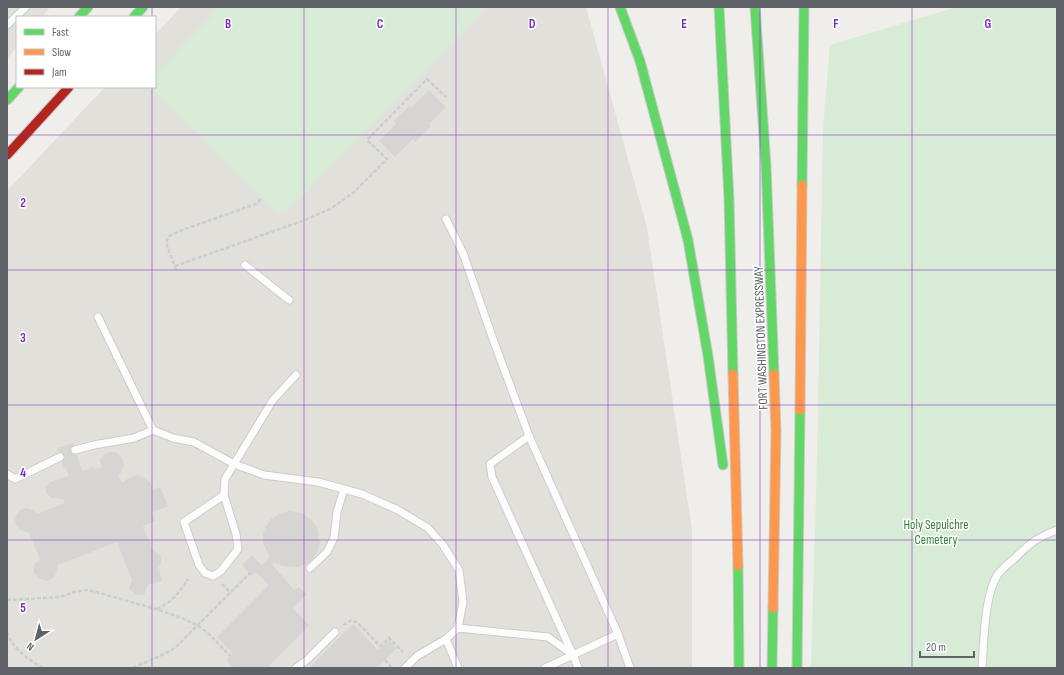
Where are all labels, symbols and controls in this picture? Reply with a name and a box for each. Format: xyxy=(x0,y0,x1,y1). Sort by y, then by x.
legend xyxy=(16,16,156,88)
text: B xyxy=(225,16,231,32)
text: C xyxy=(377,16,384,32)
text: D xyxy=(529,16,536,32)
text: E xyxy=(681,16,687,32)
text: F xyxy=(833,16,839,32)
text: G xyxy=(985,16,992,32)
text: Fast xyxy=(52,25,69,40)
text: Slow xyxy=(52,45,71,60)
text: Jam xyxy=(51,65,67,80)
text: 2 xyxy=(20,195,26,211)
street label: FORT WASHINGTON EXPRESSWAY xyxy=(750,265,771,410)
text: 3 xyxy=(20,330,26,346)
text: 4 xyxy=(20,465,26,481)
park label: Holy Sepulchre Cemetery xyxy=(903,517,969,548)
text: 5 xyxy=(20,600,26,616)
north arrow xyxy=(16,619,56,659)
scale bar xyxy=(920,633,974,659)
text: N xyxy=(24,640,37,654)
text: 20 m xyxy=(926,640,946,655)

